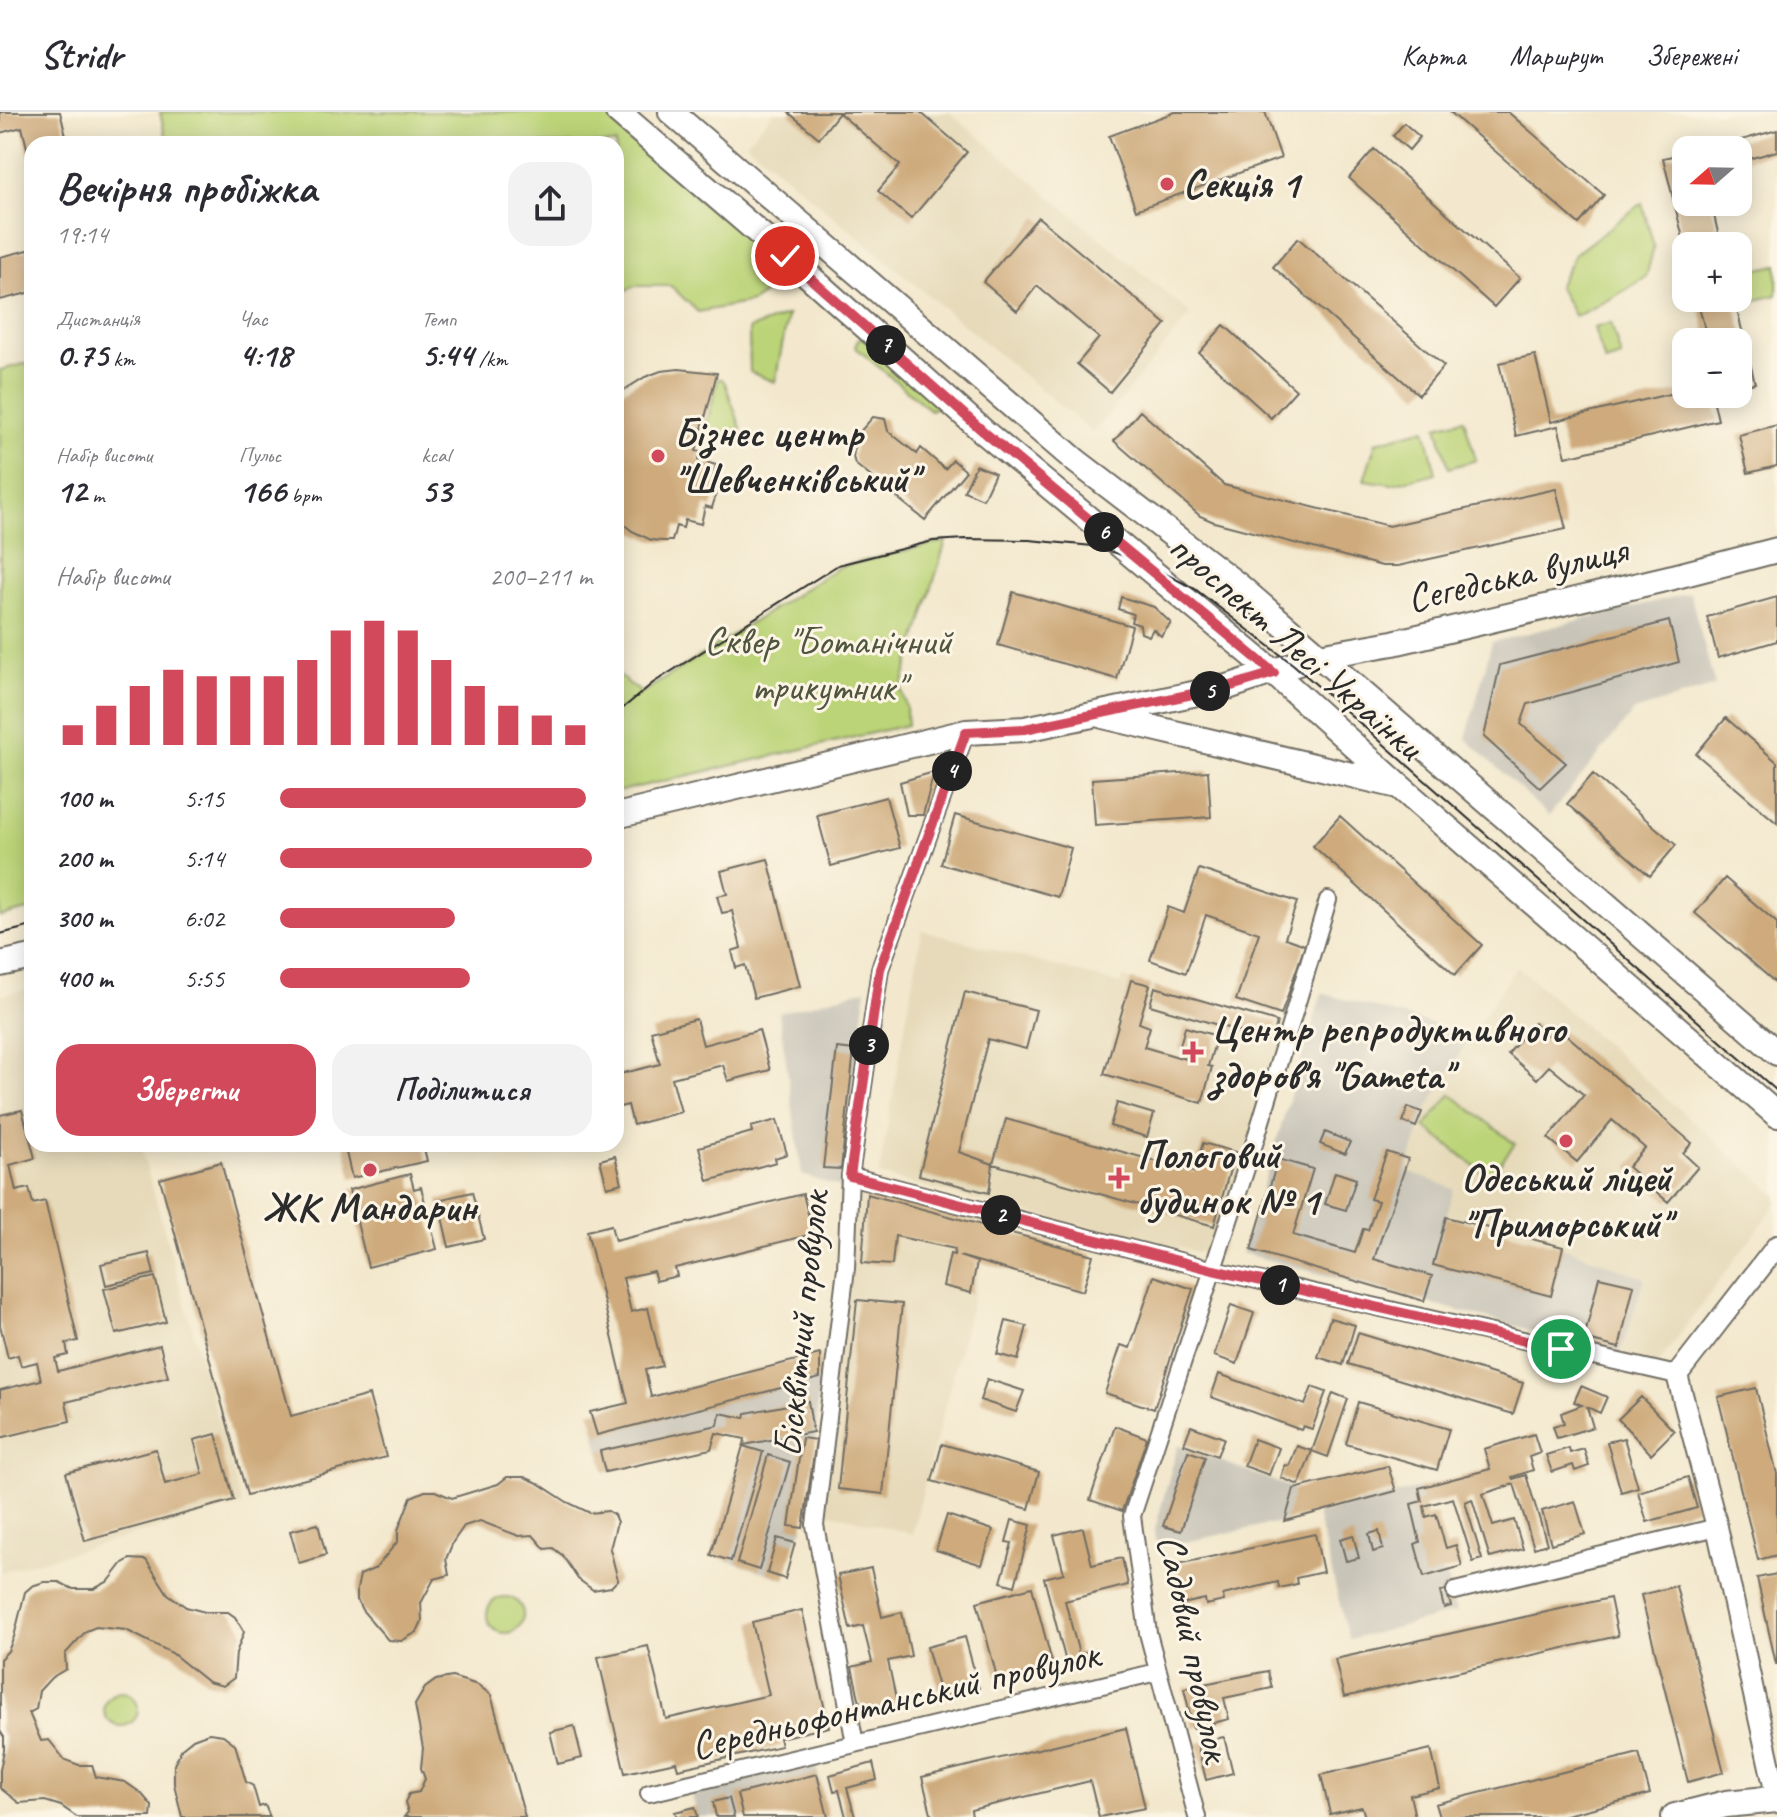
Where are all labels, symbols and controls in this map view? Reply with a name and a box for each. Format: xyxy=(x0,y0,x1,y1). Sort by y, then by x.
text: Stridr xyxy=(40,32,122,79)
text: Карта xyxy=(1401,38,1465,73)
text: Маршрут xyxy=(1509,38,1602,73)
text: Збережені xyxy=(1646,38,1737,73)
north arrow xyxy=(1672,136,1752,216)
map controls xyxy=(1672,136,1752,408)
place label: Секція 1 xyxy=(1183,159,1303,209)
text: Вечірня пробіжка xyxy=(56,160,316,215)
button: share xyxy=(508,162,592,246)
marker: Секція 1 xyxy=(1158,175,1176,193)
text: 19:14 xyxy=(56,218,108,251)
pin xyxy=(751,222,819,290)
button: + xyxy=(1672,232,1752,312)
icon: check xyxy=(763,234,807,278)
text: Дистанція xyxy=(56,305,140,333)
text: Час xyxy=(239,305,268,333)
text: Темп xyxy=(421,305,457,333)
pin: 7 xyxy=(866,325,906,365)
button: − xyxy=(1672,328,1752,408)
text: 7 xyxy=(881,331,891,359)
text: 0.75 xyxy=(56,333,108,376)
text: 4:18 xyxy=(239,333,291,376)
text: 5:44 xyxy=(421,333,473,376)
text: km xyxy=(108,345,135,373)
text: /km xyxy=(473,345,508,373)
place label: Бізнес центр "Шевченківський" xyxy=(674,408,926,504)
text: Набір висоти xyxy=(56,441,152,469)
text: Пульс xyxy=(239,441,281,469)
text: kcal xyxy=(421,441,450,469)
marker: Бізнес центр "Шевченківський" xyxy=(649,447,667,465)
text: 12 xyxy=(56,469,87,512)
text: 166 xyxy=(239,469,286,512)
text: 53 xyxy=(421,469,451,512)
text: m xyxy=(87,481,104,509)
text: bpm xyxy=(286,481,322,509)
pin: 6 xyxy=(1084,512,1124,552)
text: 6 xyxy=(1099,518,1109,546)
street label: проспект Лесі Українки xyxy=(1158,522,1435,772)
street label: Сегедська вулиця xyxy=(1402,524,1635,624)
text: Набір висоти xyxy=(56,560,169,593)
text: 200–211 m xyxy=(489,560,592,593)
park label: Сквер "Ботанічний трикутник" xyxy=(704,616,954,712)
pin: 5 xyxy=(1190,671,1230,711)
text: 5 xyxy=(1205,677,1215,705)
pin: 4 xyxy=(932,751,972,791)
text: 4 xyxy=(947,757,957,785)
text: 100 m xyxy=(56,782,112,815)
text: 5:15 xyxy=(184,782,224,815)
text: 200 m xyxy=(56,842,112,875)
text: 5:14 xyxy=(184,842,224,875)
text: 300 m xyxy=(56,902,112,935)
text: 6:02 xyxy=(184,902,224,935)
text: 400 m xyxy=(56,962,112,995)
text: 5:55 xyxy=(184,962,224,995)
place label: Центр репродуктивного здоров'я "Gameta" xyxy=(1207,1004,1568,1101)
pin: 3 xyxy=(849,1025,889,1065)
text: 3 xyxy=(864,1031,874,1059)
marker: Центр репродуктивного здоров'я "Gameta" xyxy=(1182,1041,1204,1063)
button: Зберегти xyxy=(56,1044,316,1136)
button: Поділитися xyxy=(332,1044,592,1136)
place label: Пологовий будинок № 1 xyxy=(1137,1130,1323,1226)
marker: Одеський ліцей "Приморський" xyxy=(1557,1132,1575,1150)
place label: Одеський ліцей "Приморський" xyxy=(1461,1153,1678,1249)
marker: ЖК Мандарин xyxy=(361,1161,379,1179)
marker: Пологовий будинок № 1 xyxy=(1108,1167,1130,1189)
place label: ЖК Мандарин xyxy=(263,1182,479,1232)
street label: Бісквітний провулок xyxy=(762,1185,840,1459)
pin: 2 xyxy=(981,1195,1021,1235)
text: 2 xyxy=(996,1201,1006,1229)
pin: 1 xyxy=(1260,1265,1300,1305)
text: 1 xyxy=(1275,1271,1285,1299)
pin xyxy=(1527,1315,1595,1383)
icon: arrive xyxy=(1539,1327,1583,1371)
street label: Садовий провулок xyxy=(1146,1530,1243,1769)
street label: Середньофонтанський провулок xyxy=(686,1628,1107,1771)

